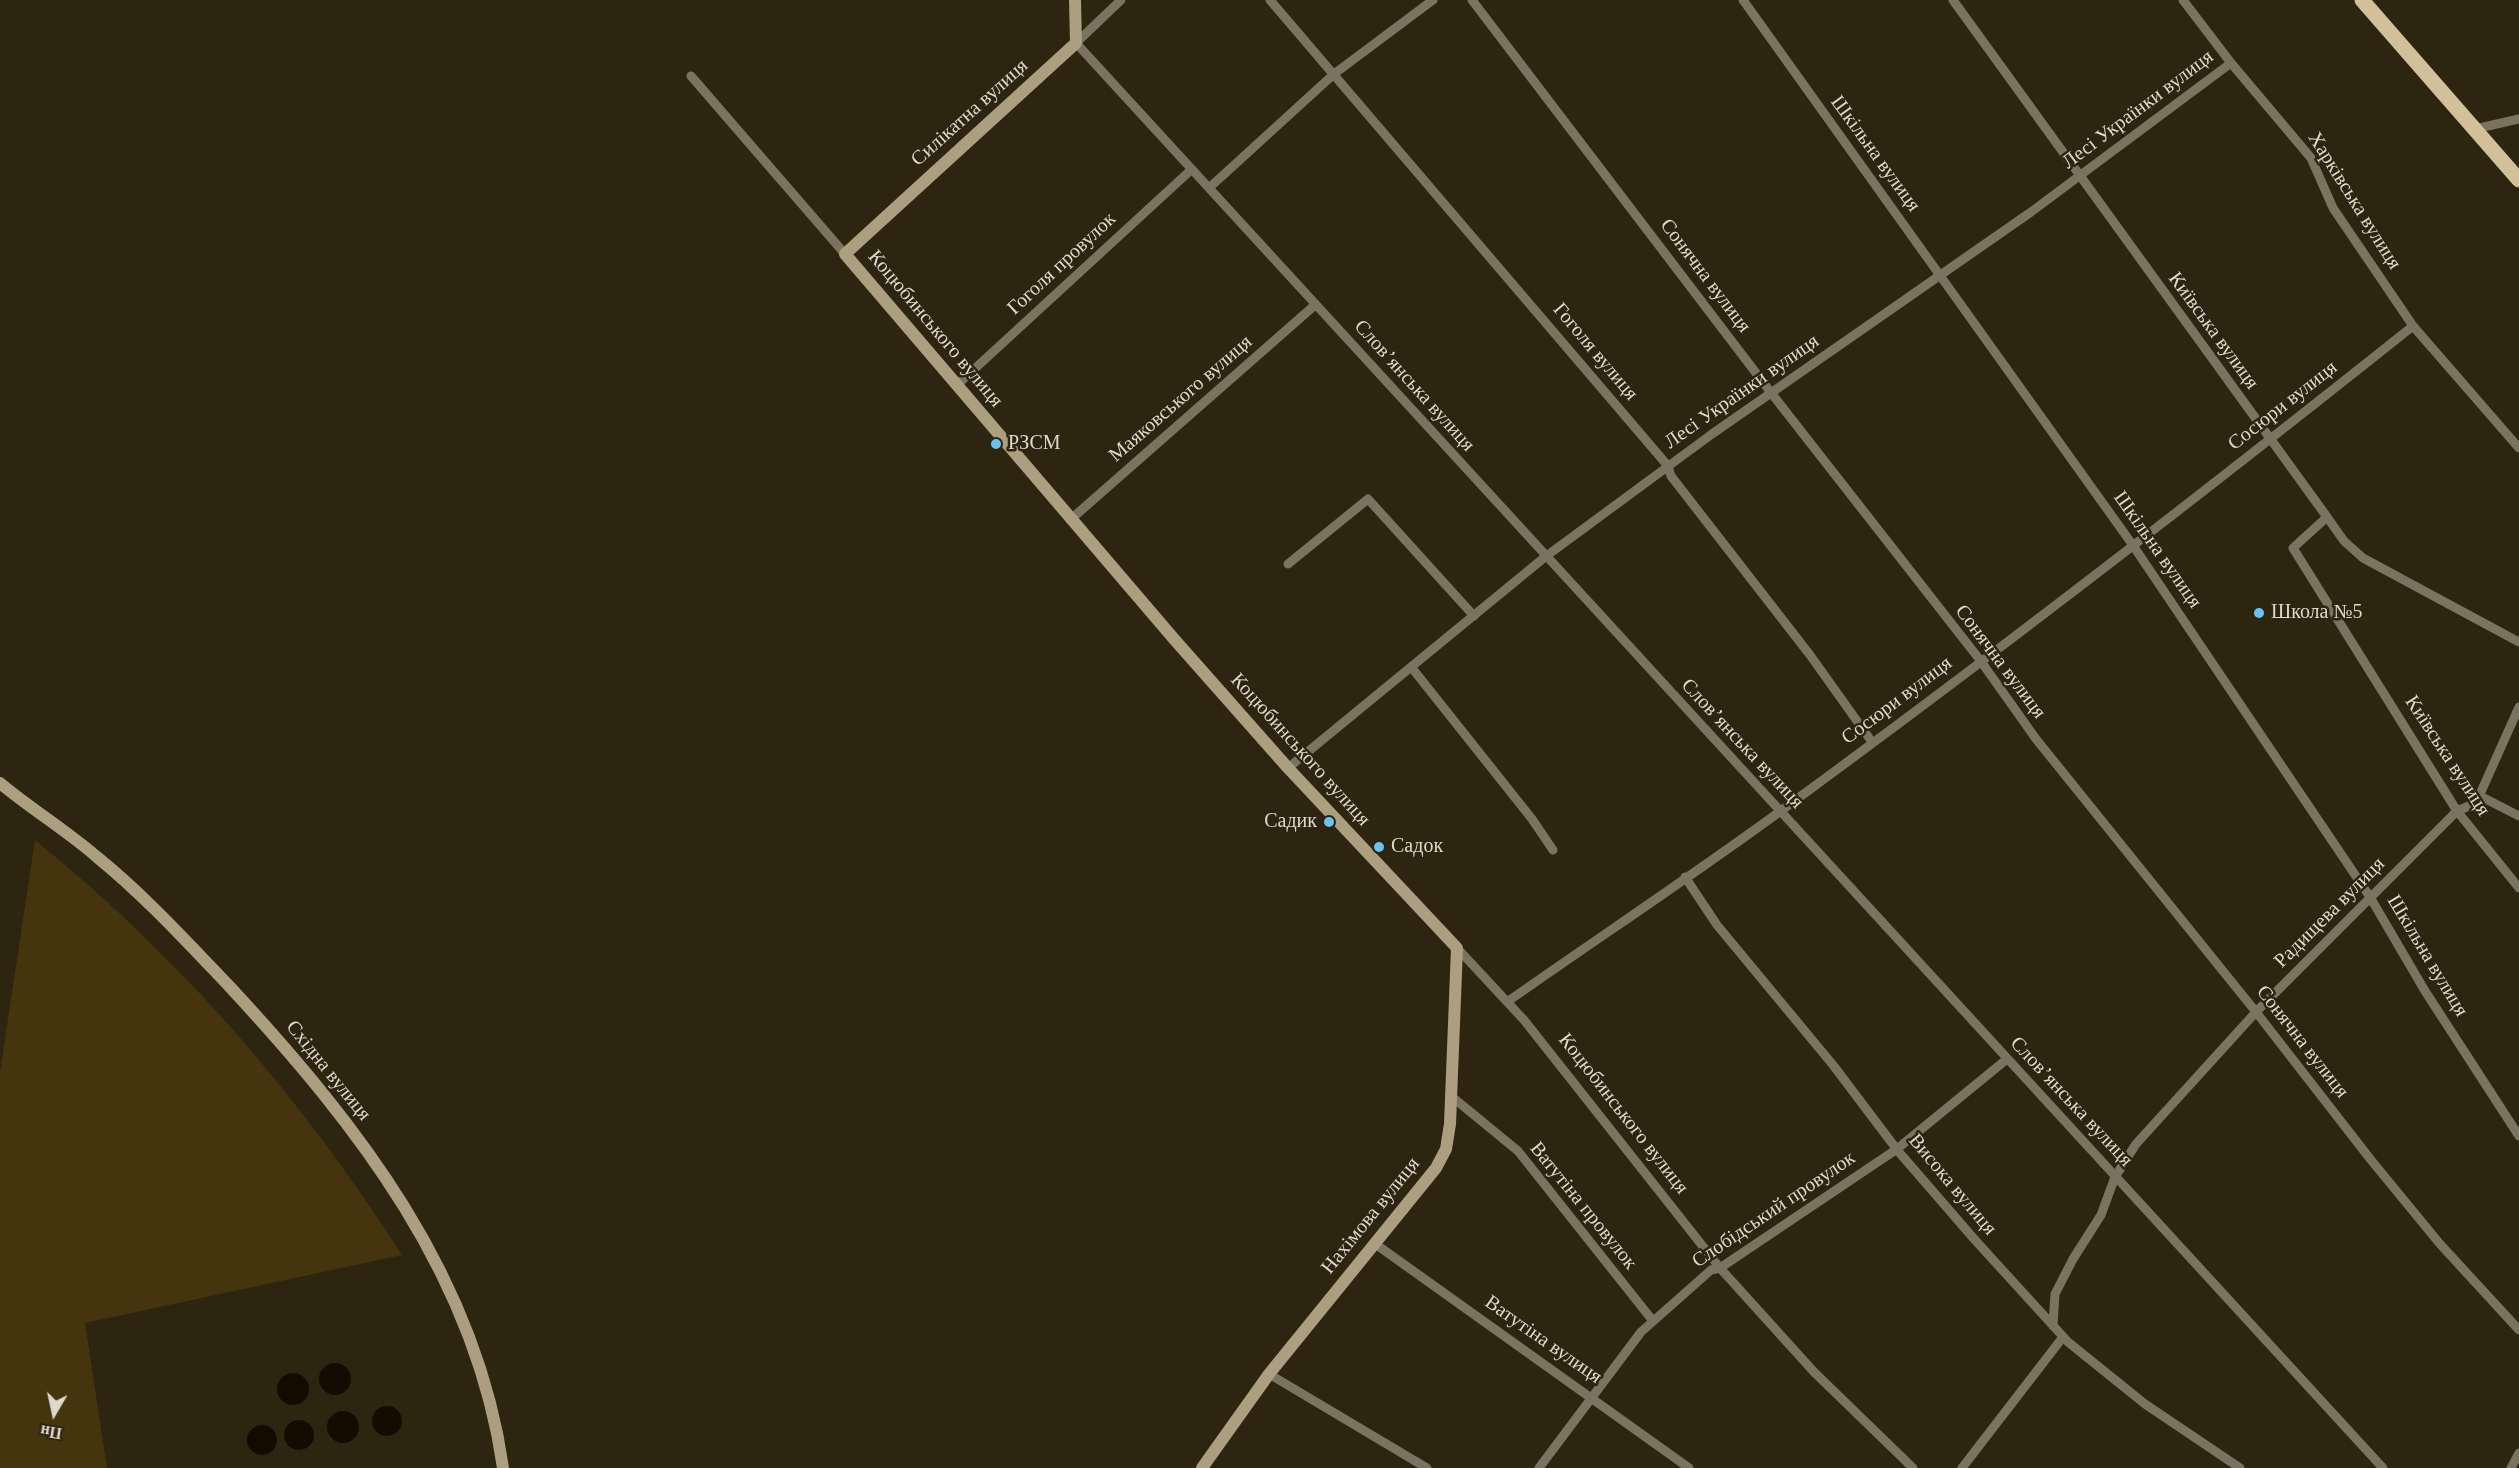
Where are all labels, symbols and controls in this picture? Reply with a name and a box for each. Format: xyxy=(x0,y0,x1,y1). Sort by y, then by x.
street label: Лесі Українки вулиця xyxy=(2058,45,2218,175)
street label: Силікатна вулиця xyxy=(907,54,1033,172)
street label: Шкільна вулиця xyxy=(1825,91,1925,217)
street label: Харківська вулиця xyxy=(2302,128,2406,274)
street label: Гоголя провулок xyxy=(1003,208,1121,320)
street label: Сонячна вулиця xyxy=(1654,214,1756,338)
street label: Коцюбинського вулиця xyxy=(862,246,1008,412)
street label: Київська вулиця xyxy=(2163,268,2263,394)
street label: Гоголя вулиця xyxy=(1547,298,1643,406)
street label: Слов’янська вулиця xyxy=(1349,315,1479,457)
street label: Маяковського вулиця xyxy=(1105,330,1257,468)
street label: Лесі Українки вулиця xyxy=(1660,330,1824,454)
street label: Сосюри вулиця xyxy=(2224,356,2342,456)
place label: РЗСМ xyxy=(1008,432,1061,456)
marker: РЗСМ xyxy=(989,437,1003,451)
street label: Шкільна вулиця xyxy=(2108,487,2206,613)
street label: Сонячна вулиця xyxy=(1949,600,2051,724)
place label: Школа №5 xyxy=(2271,601,2363,625)
marker: Школа №5 xyxy=(2252,606,2266,620)
street label: Сосюри вулиця xyxy=(1837,652,1957,750)
street label: Коцюбинського вулиця xyxy=(1225,669,1375,831)
street label: Слов’янська вулиця xyxy=(1676,674,1808,814)
street label: Київська вулиця xyxy=(2399,691,2495,821)
place label: Садик xyxy=(1264,810,1317,834)
marker: Садик xyxy=(1322,815,1336,829)
place label: Садок xyxy=(1391,835,1443,859)
marker: Садок xyxy=(1372,840,1386,854)
street label: Радищева вулиця xyxy=(2270,853,2390,973)
street label: Шкільна вулиця xyxy=(2381,891,2473,1021)
street label: Сонячна вулиця xyxy=(2251,981,2353,1103)
street label: Східна вулиця xyxy=(280,1016,376,1126)
street label: Коцюбинського вулиця xyxy=(1553,1029,1693,1199)
street label: Слов’янська вулиця xyxy=(2005,1032,2137,1172)
street label: Висока вулиця xyxy=(1903,1130,2001,1240)
street label: Ватутіна провулок xyxy=(1524,1137,1642,1275)
street label: Слобідський провулок xyxy=(1688,1146,1860,1274)
street label: Нахімова вулиця xyxy=(1317,1153,1425,1279)
street label: Ватутіна вулиця xyxy=(1480,1291,1606,1389)
north arrow xyxy=(24,1384,84,1444)
text: Пн xyxy=(39,1422,63,1442)

